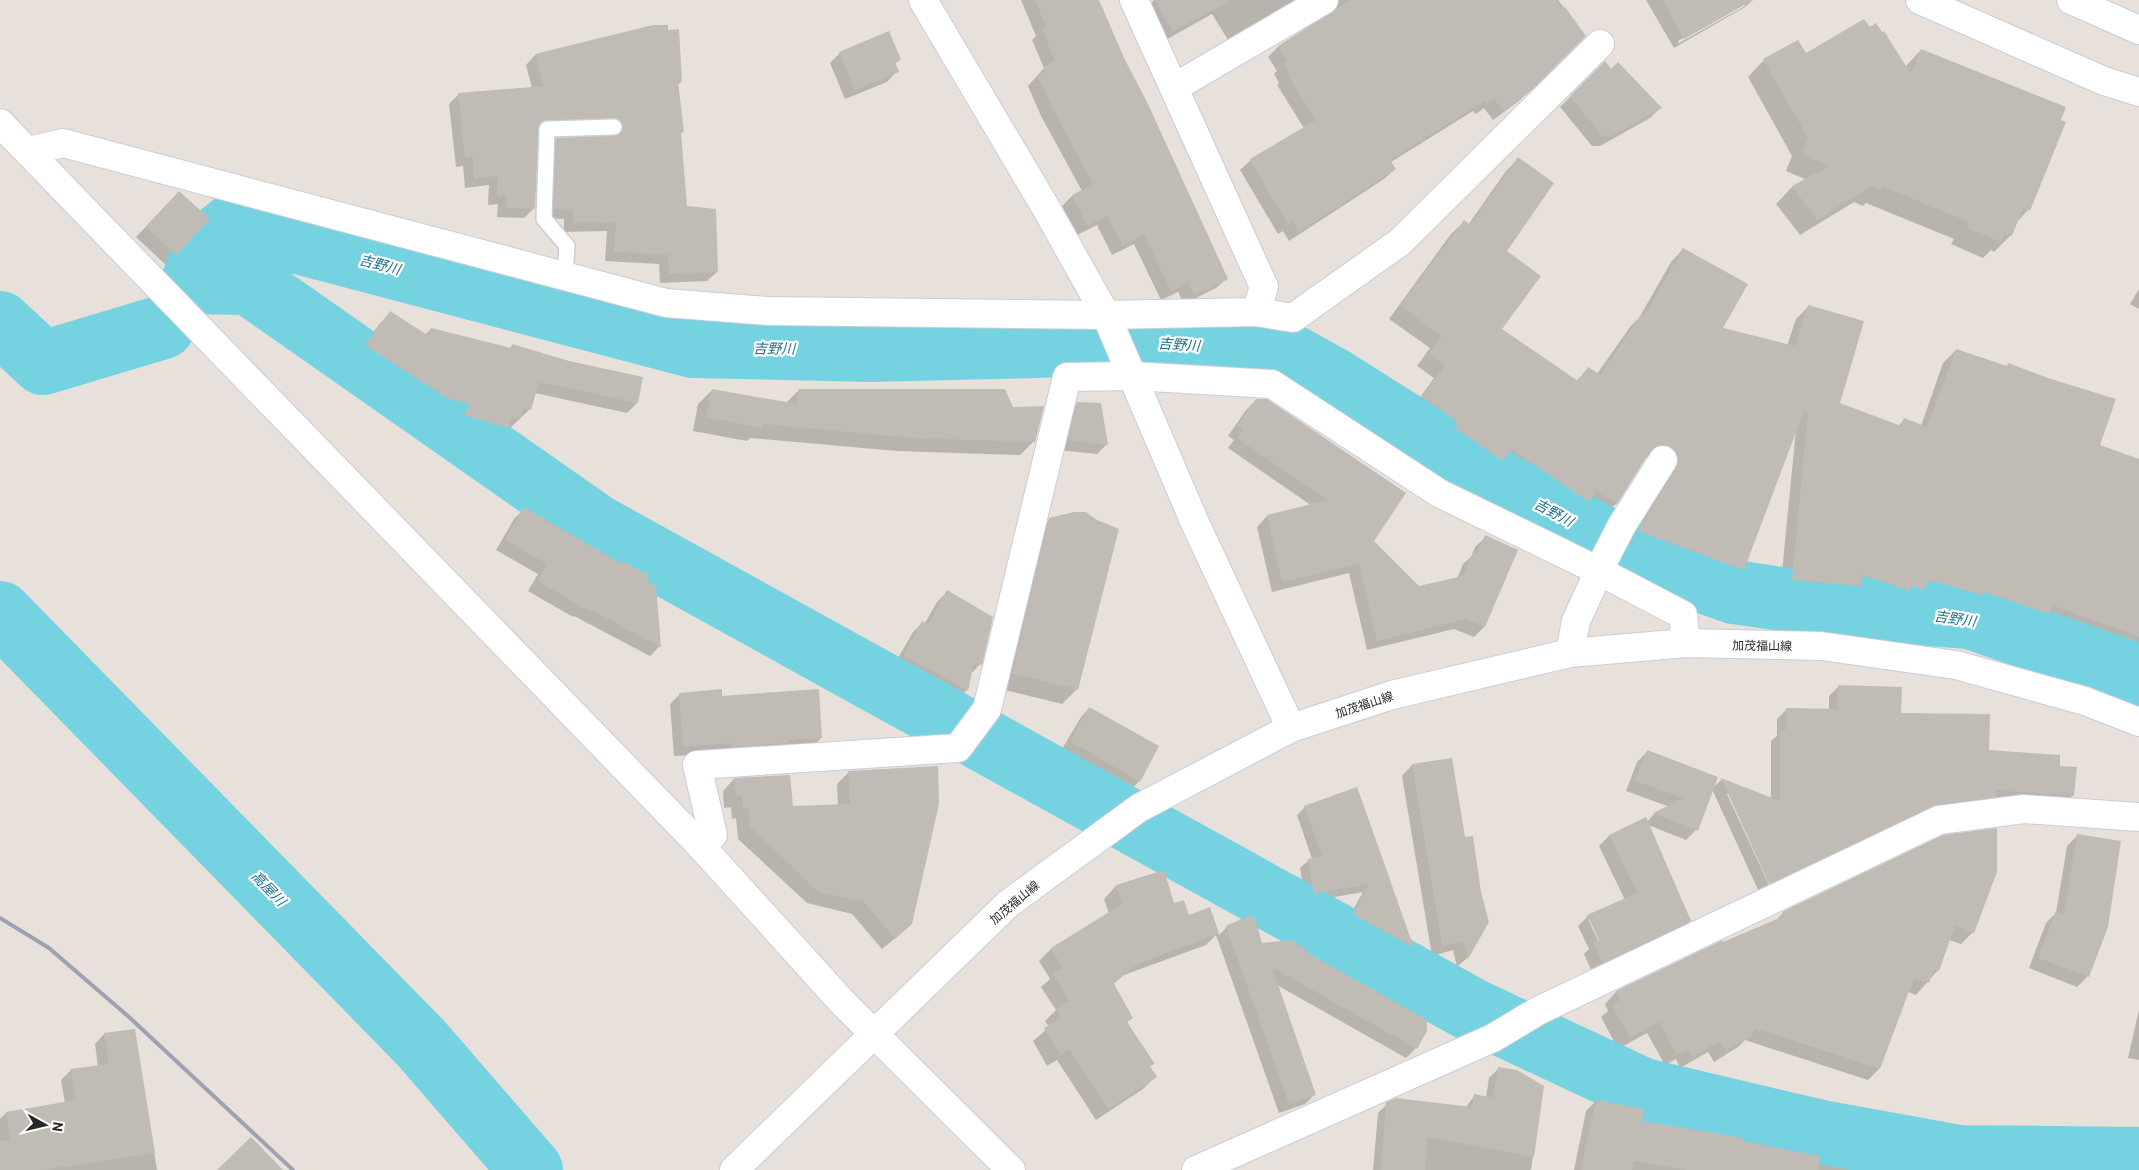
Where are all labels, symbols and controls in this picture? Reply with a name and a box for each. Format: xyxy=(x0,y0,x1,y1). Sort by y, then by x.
water label: 吉野川 xyxy=(358,250,404,278)
water label: 吉野川 xyxy=(1157,334,1203,354)
water label: 吉野川 xyxy=(753,339,797,357)
water label: 吉野川 xyxy=(1531,495,1578,530)
water label: 吉野川 xyxy=(1933,607,1979,630)
street label: 加茂福山線 xyxy=(1732,637,1792,653)
street label: 加茂福山線 xyxy=(1333,688,1395,720)
water label: 高屋川 xyxy=(248,867,291,910)
street label: 加茂福山線 xyxy=(987,877,1041,927)
north arrow xyxy=(20,1100,70,1150)
text: N xyxy=(49,1121,67,1133)

